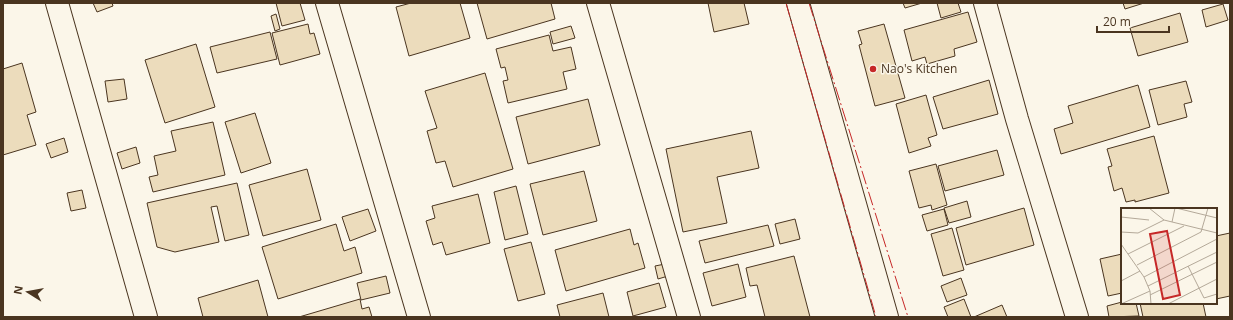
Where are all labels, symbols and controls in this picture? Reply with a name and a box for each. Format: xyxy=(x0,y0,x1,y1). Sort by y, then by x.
scale bar xyxy=(1097,8,1169,34)
text: 20 m xyxy=(1103,13,1131,30)
place label: Nao's Kitchen xyxy=(881,60,957,77)
marker: Nao's Kitchen xyxy=(868,64,878,74)
inset map xyxy=(1121,208,1217,304)
north arrow xyxy=(8,272,48,312)
text: N xyxy=(9,284,26,296)

